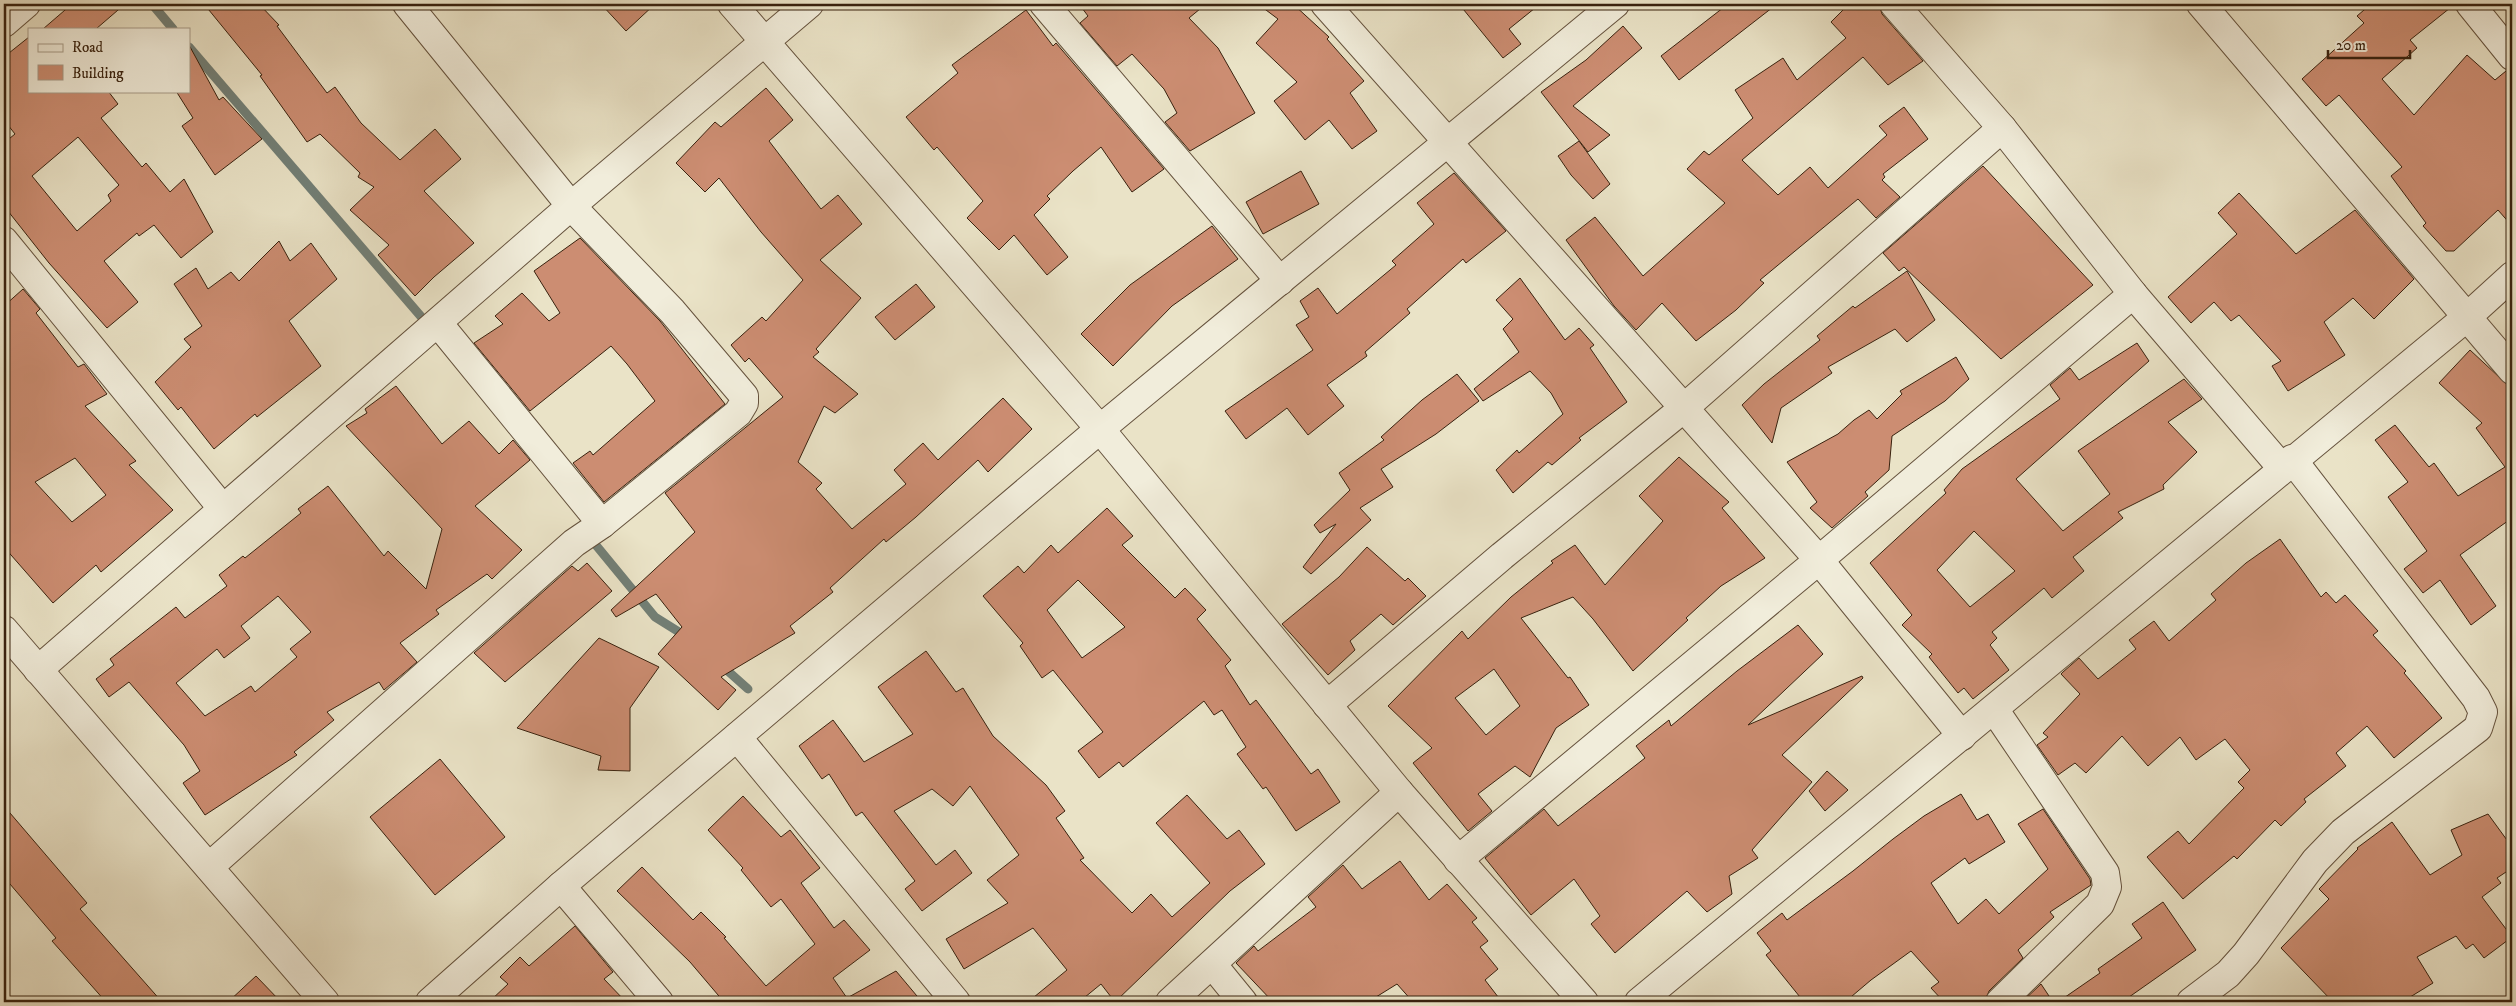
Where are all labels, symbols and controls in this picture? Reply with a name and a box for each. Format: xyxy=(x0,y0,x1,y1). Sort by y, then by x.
legend xyxy=(28,28,190,92)
scale bar xyxy=(2328,28,2411,60)
text: 20 m xyxy=(2336,36,2366,55)
text: Road xyxy=(72,38,104,57)
text: Building xyxy=(72,64,124,83)

